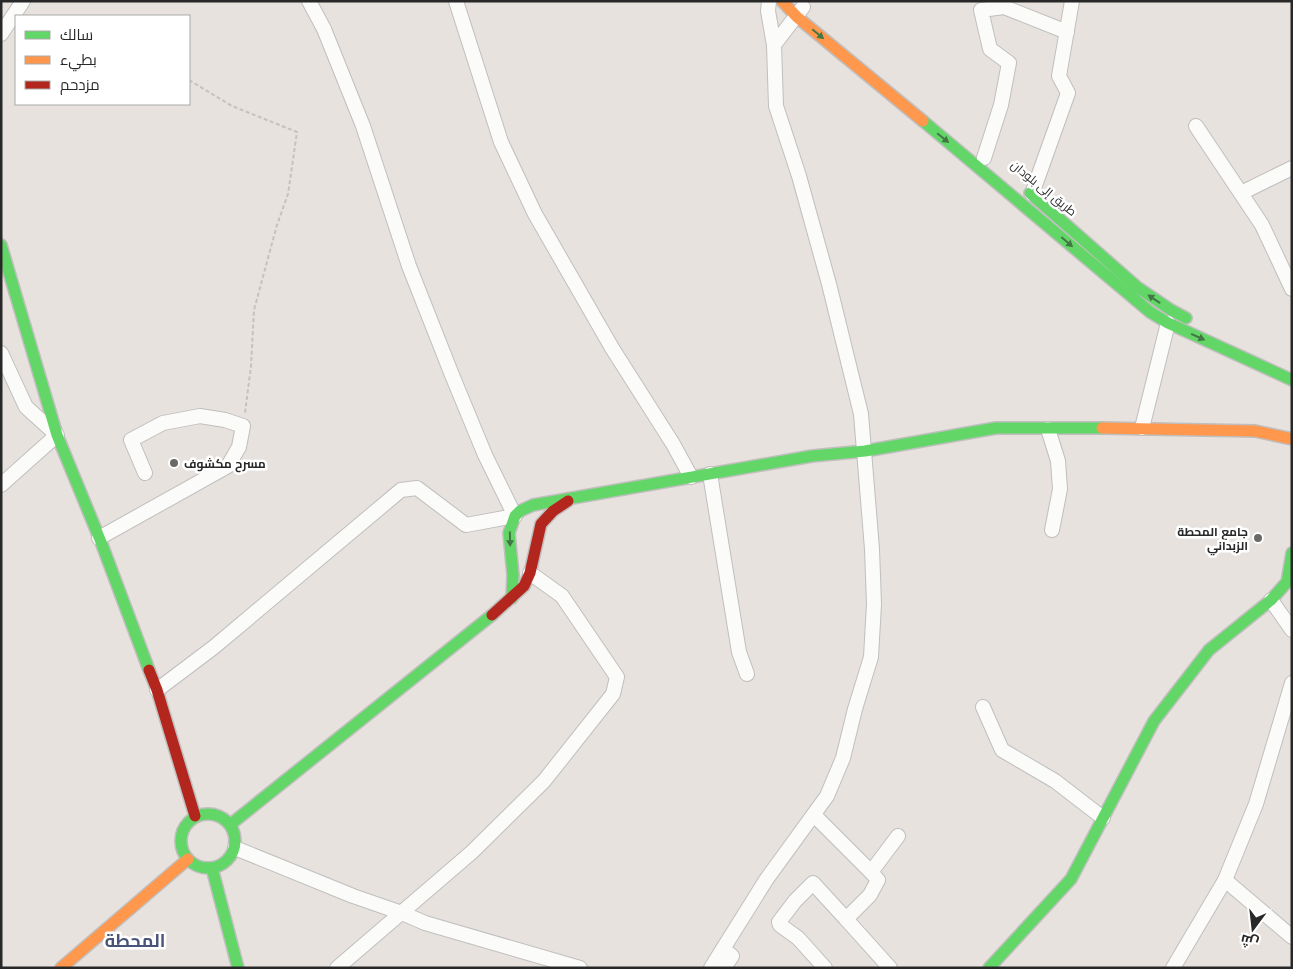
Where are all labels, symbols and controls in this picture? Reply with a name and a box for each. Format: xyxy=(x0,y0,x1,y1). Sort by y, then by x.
legend xyxy=(15,15,190,105)
text: سالك xyxy=(60,25,93,44)
one-way arrow xyxy=(811,29,824,40)
text: بطيء xyxy=(60,50,97,72)
text: مزدحم xyxy=(60,75,100,95)
one-way arrow xyxy=(936,132,949,143)
street label: طريق إلى بلودان xyxy=(1008,157,1080,219)
one-way arrow xyxy=(1061,237,1074,248)
one-way arrow xyxy=(1147,294,1161,303)
one-way arrow xyxy=(1191,334,1205,342)
place label: مسرح مكشوف xyxy=(184,456,266,473)
marker: مسرح مكشوف xyxy=(168,457,180,469)
place label: جامع المحطة الزبداني xyxy=(1177,524,1248,556)
one-way arrow xyxy=(506,531,514,547)
marker: جامع المحطة الزبداني xyxy=(1252,532,1264,544)
north arrow xyxy=(1228,904,1278,954)
district label: المحطة xyxy=(105,930,165,952)
text: ش xyxy=(1239,931,1261,953)

